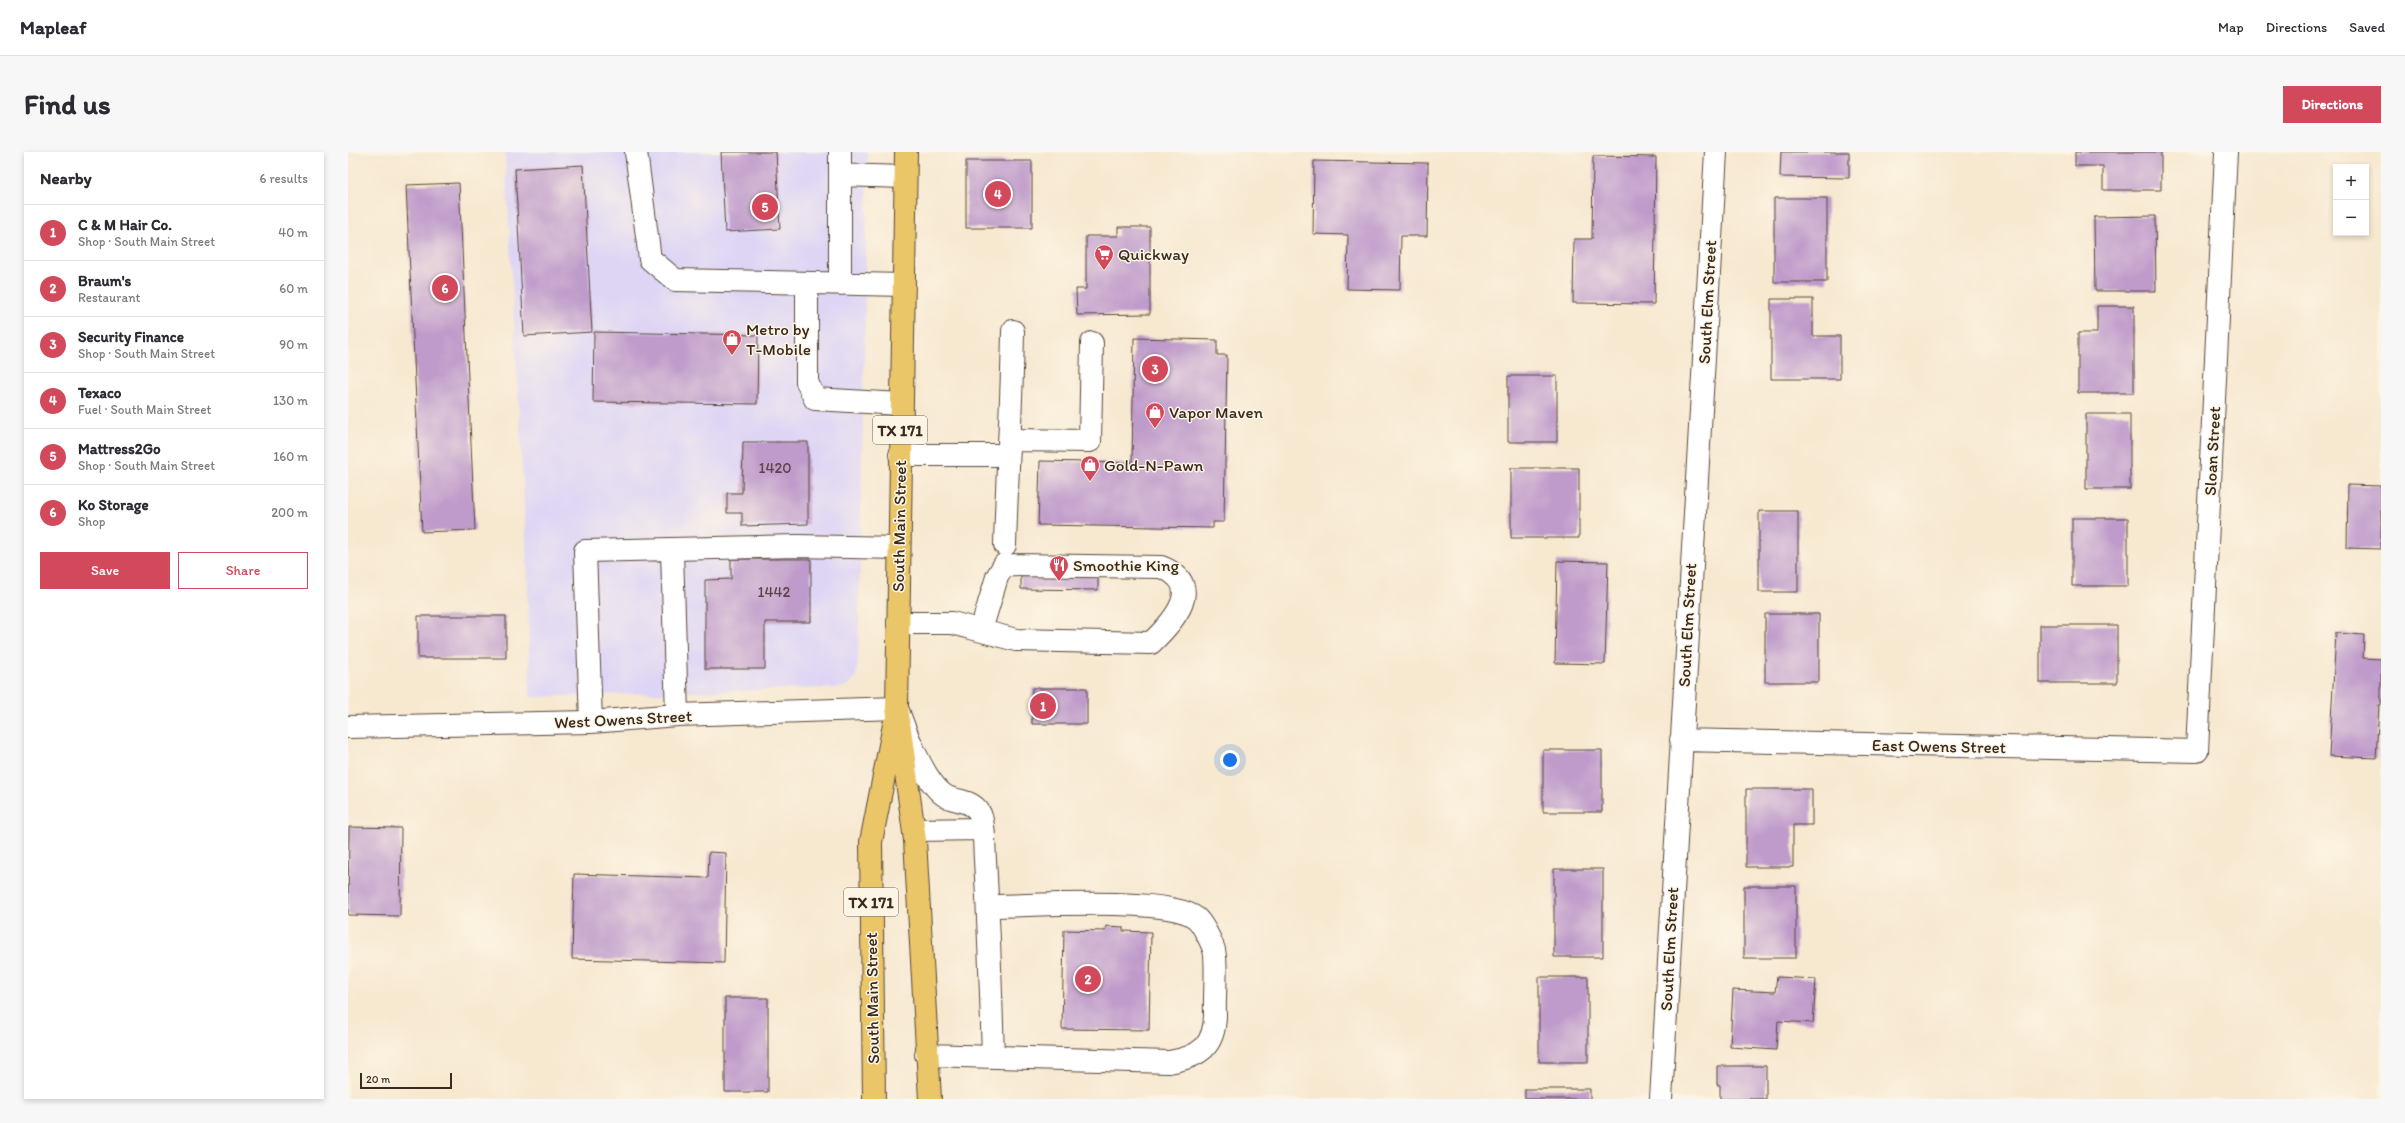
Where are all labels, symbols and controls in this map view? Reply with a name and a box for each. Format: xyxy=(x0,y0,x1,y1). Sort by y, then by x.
text: Mapleaf xyxy=(20,16,86,39)
text: Map xyxy=(2218,19,2244,36)
text: Directions xyxy=(2266,19,2327,36)
text: Saved xyxy=(2349,19,2385,36)
button: Directions xyxy=(2283,86,2381,123)
text: Find us xyxy=(24,87,111,121)
map controls xyxy=(2333,164,2369,236)
button: + xyxy=(2333,164,2369,200)
text: Nearby xyxy=(40,168,92,188)
text: 6 results xyxy=(260,171,308,186)
pin: 4 xyxy=(985,179,1011,209)
pin: 5 xyxy=(752,192,778,222)
button: − xyxy=(2333,200,2369,236)
text: C & M Hair Co. xyxy=(78,216,172,234)
text: 1 xyxy=(50,225,56,240)
text: 40 m xyxy=(278,225,308,240)
text: Shop · South Main Street xyxy=(78,234,215,249)
street label: South Elm Street xyxy=(1694,240,1720,364)
supermarket icon: Quickway xyxy=(1093,243,1115,271)
place label: Quickway xyxy=(1118,244,1189,264)
text: Braum's xyxy=(78,272,131,290)
pin: 6 xyxy=(432,273,458,303)
text: 2 xyxy=(50,281,56,296)
text: 60 m xyxy=(279,281,308,296)
text: Restaurant xyxy=(78,290,140,305)
place label: Metro by T-Mobile xyxy=(746,319,811,359)
text: Security Finance xyxy=(78,328,184,346)
shop icon: Metro by T-Mobile xyxy=(721,328,743,356)
text: 3 xyxy=(49,337,57,352)
text: 90 m xyxy=(279,337,308,352)
text: Shop · South Main Street xyxy=(78,346,215,361)
pin: 3 xyxy=(1142,354,1168,384)
text: Texaco xyxy=(78,384,121,402)
text: 4 xyxy=(49,393,57,408)
text: 130 m xyxy=(273,393,308,408)
shop icon: Vapor Maven xyxy=(1144,401,1166,429)
text: Fuel · South Main Street xyxy=(78,402,211,417)
place label: Vapor Maven xyxy=(1169,402,1264,422)
street label: Sloan Street xyxy=(2200,405,2224,496)
road number: TX 171 xyxy=(873,416,927,444)
text: Mattress2Go xyxy=(78,440,161,458)
text: 5 xyxy=(50,449,56,464)
text: 160 m xyxy=(273,449,308,464)
shop icon: Gold-N-Pawn xyxy=(1079,454,1101,482)
place label: Gold-N-Pawn xyxy=(1104,455,1204,475)
text: Shop · South Main Street xyxy=(78,458,215,473)
house number: 1420 xyxy=(758,459,792,477)
street label: South Main Street xyxy=(888,460,910,592)
text: Ko Storage xyxy=(78,496,149,514)
text: 6 xyxy=(50,505,56,520)
text: 200 m xyxy=(271,505,308,520)
text: Shop xyxy=(78,514,105,529)
button: Save xyxy=(40,552,170,589)
button: Share xyxy=(178,552,308,589)
restaurant icon: Smoothie King xyxy=(1048,554,1070,582)
place label: Smoothie King xyxy=(1073,555,1180,575)
street label: South Elm Street xyxy=(1674,563,1700,687)
house number: 1442 xyxy=(758,583,791,601)
pin: 1 xyxy=(1030,691,1056,721)
street label: West Owens Street xyxy=(554,705,693,733)
street label: East Owens Street xyxy=(1872,735,2007,757)
your location xyxy=(1220,750,1240,770)
street label: South Elm Street xyxy=(1656,887,1682,1011)
road number: TX 171 xyxy=(844,888,898,916)
street label: South Main Street xyxy=(861,932,883,1064)
pin: 2 xyxy=(1075,964,1101,994)
scale bar xyxy=(360,1071,452,1090)
text: 20 m xyxy=(366,1073,390,1086)

